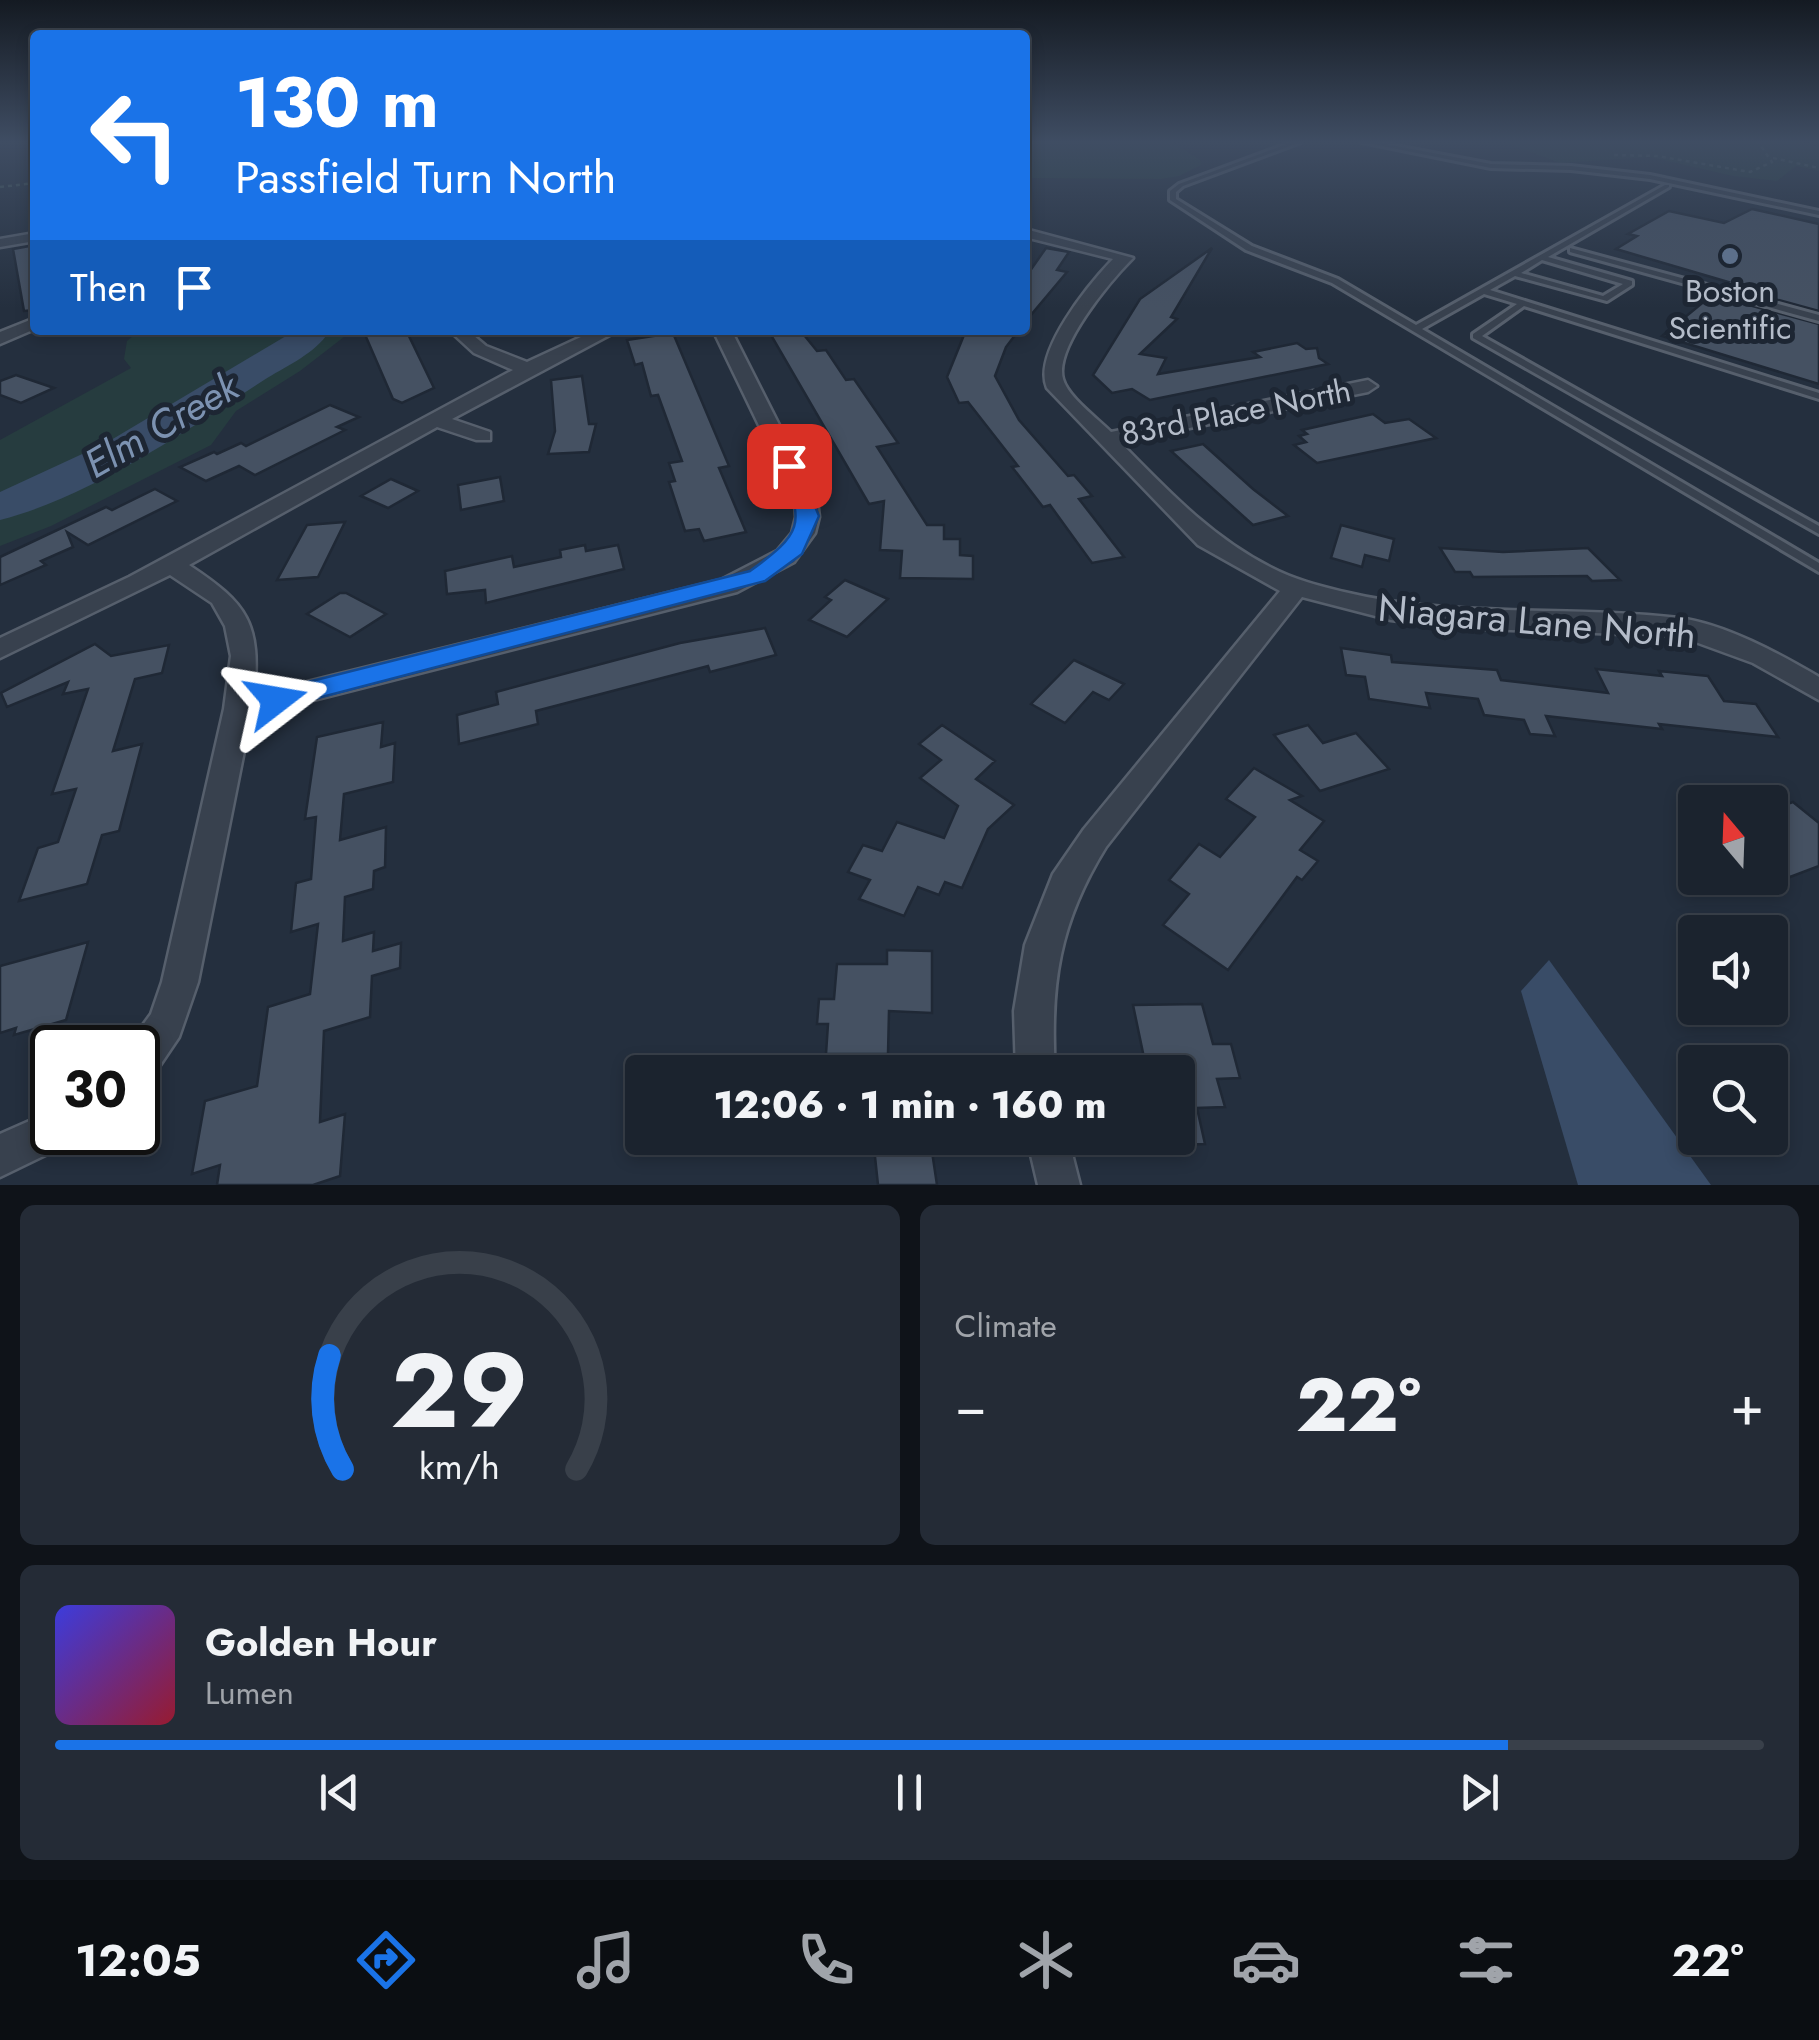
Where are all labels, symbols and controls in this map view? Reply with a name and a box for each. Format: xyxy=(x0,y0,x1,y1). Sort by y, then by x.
text: 130 m xyxy=(235,52,439,153)
icon: left xyxy=(70,70,200,200)
text: Passfield Turn North xyxy=(235,145,616,210)
marker: Boston Scientific xyxy=(1719,245,1741,267)
text: Then xyxy=(70,260,147,315)
icon: arrive xyxy=(167,260,222,315)
place label: Boston Scientific xyxy=(1668,268,1792,351)
water label: Elm Creek xyxy=(73,357,250,492)
street label: 83rd Place North xyxy=(1117,367,1355,457)
pin xyxy=(747,424,832,509)
icon: arrive xyxy=(762,439,817,494)
street label: Niagara Lane North xyxy=(1376,580,1698,662)
position arrow xyxy=(224,648,328,752)
north arrow xyxy=(1678,785,1788,895)
map controls xyxy=(1678,785,1788,1155)
button: sound xyxy=(1678,915,1788,1025)
speed limit sign: 30 xyxy=(30,1025,160,1155)
button: search xyxy=(1678,1045,1788,1155)
text: 12:06 · 1 min · 160 m xyxy=(714,1077,1106,1132)
text: Climate xyxy=(955,1303,1057,1349)
text: 29 xyxy=(391,1316,529,1466)
text: 22° xyxy=(1296,1351,1421,1459)
text: − xyxy=(955,1366,987,1446)
text: + xyxy=(1730,1366,1764,1446)
text: km/h xyxy=(419,1441,500,1492)
text: Golden Hour xyxy=(205,1615,437,1670)
text: Lumen xyxy=(205,1670,294,1716)
icon: previous xyxy=(312,1765,367,1820)
icon: pause xyxy=(882,1765,937,1820)
icon: next xyxy=(1452,1765,1507,1820)
icon: directions xyxy=(351,1925,421,1995)
icon: music xyxy=(571,1925,641,1995)
icon: phone xyxy=(791,1925,861,1995)
icon: climate xyxy=(1011,1925,1081,1995)
icon: car xyxy=(1231,1925,1301,1995)
icon: filters xyxy=(1451,1925,1521,1995)
text: 12:05 xyxy=(75,1928,201,1993)
text: 22° xyxy=(1671,1928,1744,1993)

